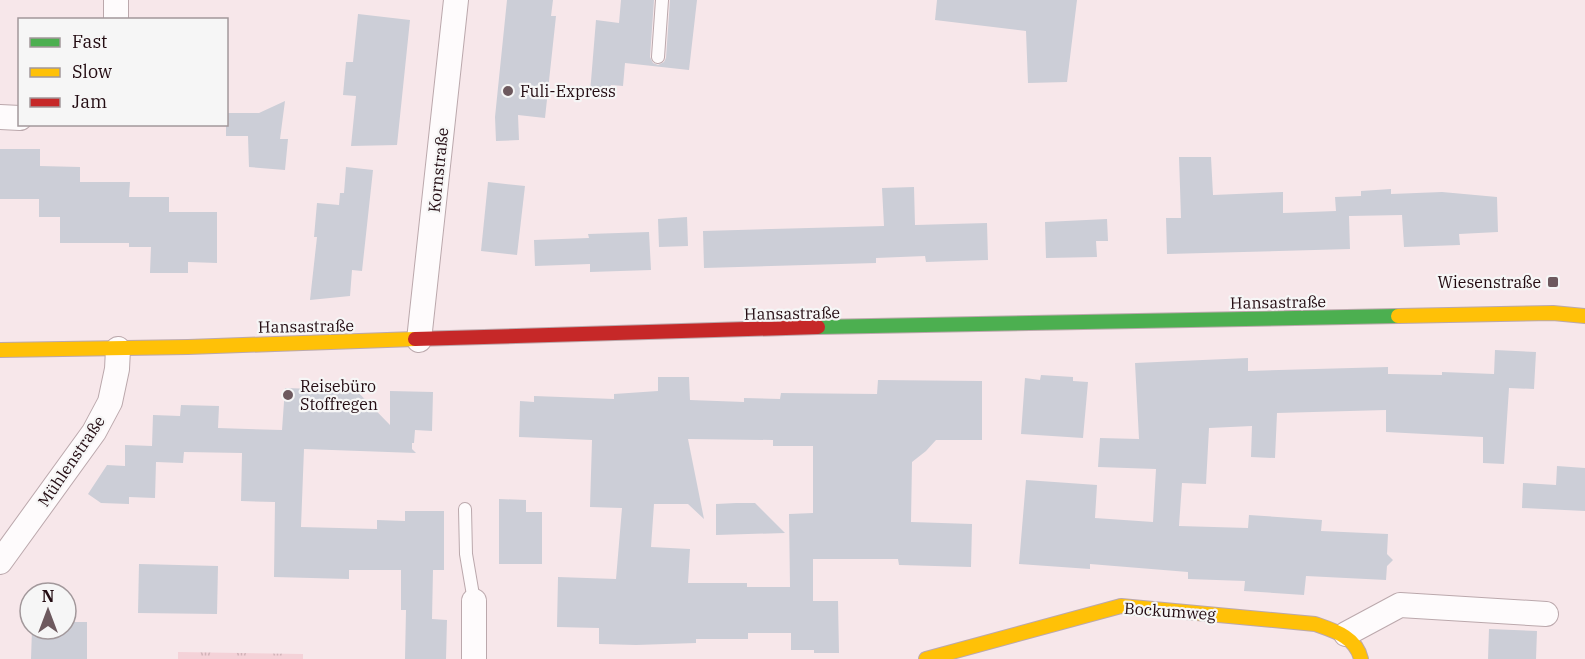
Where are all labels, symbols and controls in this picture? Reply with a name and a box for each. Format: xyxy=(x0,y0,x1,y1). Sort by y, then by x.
legend xyxy=(18,18,228,126)
text: Fast xyxy=(72,30,107,53)
text: Slow xyxy=(72,60,112,83)
place label: Fuli-Express xyxy=(520,81,616,101)
marker: Fuli-Express xyxy=(501,84,515,98)
text: Jam xyxy=(72,90,107,113)
street label: Kornstraße xyxy=(424,127,452,213)
place label: Wiesenstraße xyxy=(1438,272,1541,292)
marker: Wiesenstraße xyxy=(1546,275,1560,289)
street label: Hansastraße xyxy=(1230,291,1326,313)
street label: Hansastraße xyxy=(744,302,840,324)
street label: Hansastraße xyxy=(258,315,354,337)
place label: Reisebüro Stoffregen xyxy=(300,376,378,414)
marker: Reisebüro Stoffregen xyxy=(281,388,295,402)
street label: Mühlenstraße xyxy=(33,412,109,510)
north arrow xyxy=(18,581,78,641)
text: N xyxy=(42,586,54,606)
street label: Bockumweg xyxy=(1123,598,1217,624)

